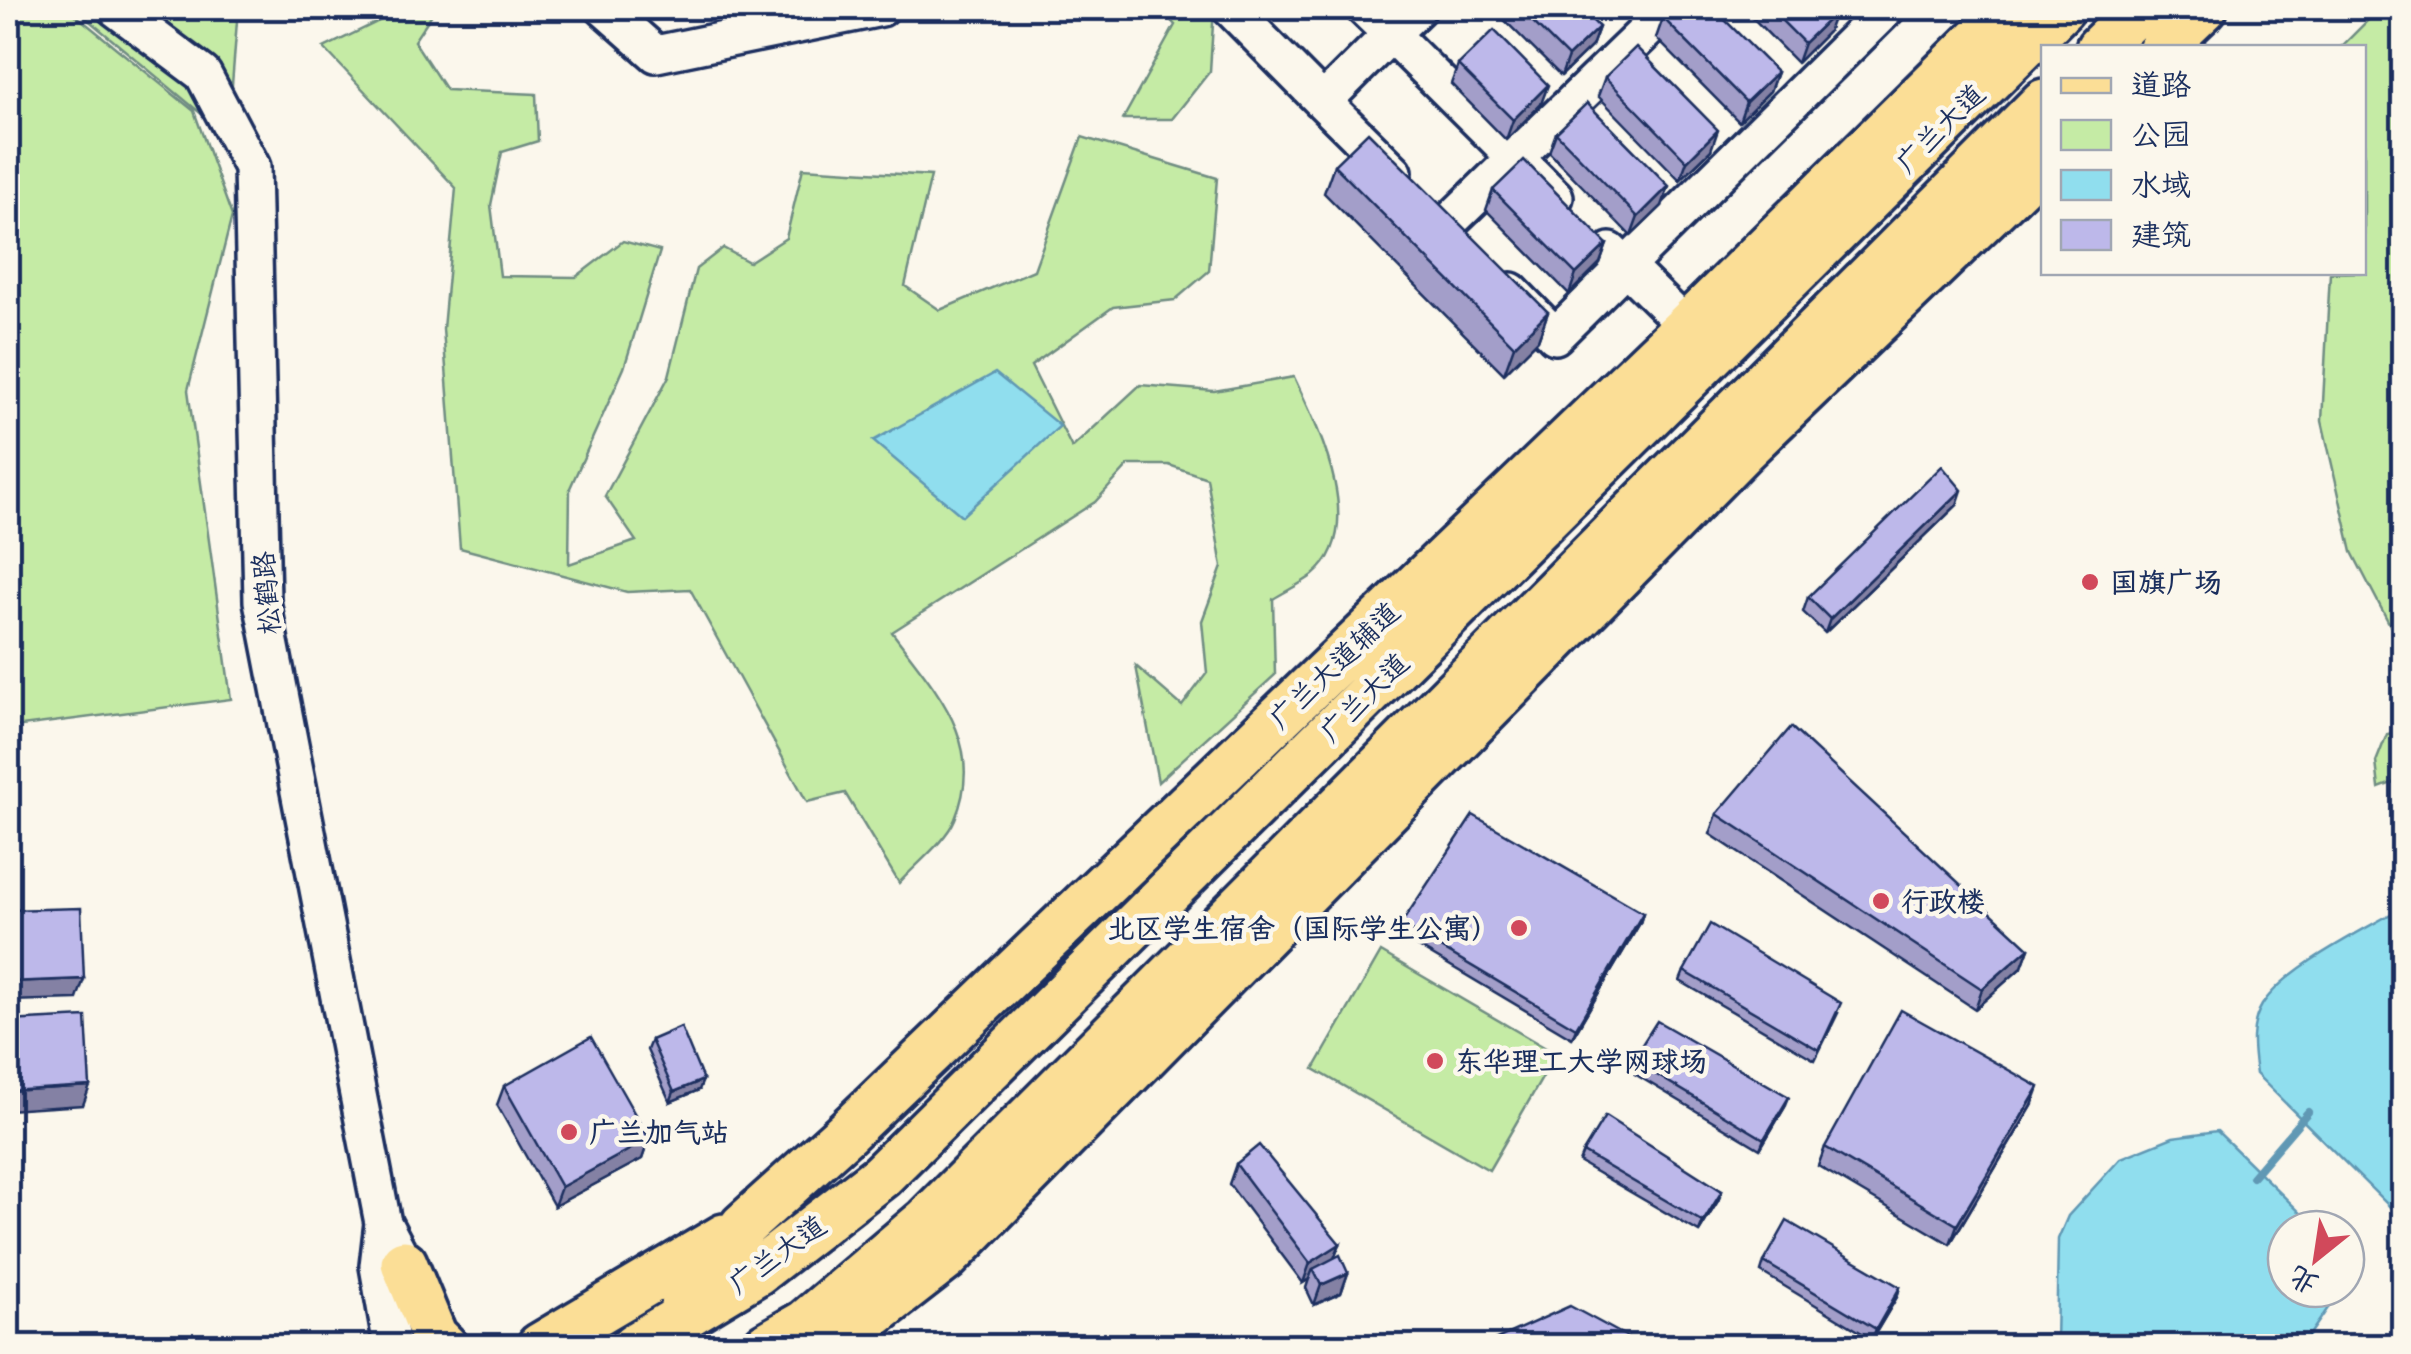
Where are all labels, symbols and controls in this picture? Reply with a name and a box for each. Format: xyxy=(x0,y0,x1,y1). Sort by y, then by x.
legend xyxy=(2041,45,2366,275)
text: 道路 xyxy=(2131,67,2191,104)
street label: 广兰大道 xyxy=(1889,77,1993,181)
text: 公园 xyxy=(2131,117,2191,154)
text: 水域 xyxy=(2131,167,2191,204)
text: 建筑 xyxy=(2131,217,2191,254)
street label: 松鹤路 xyxy=(246,549,289,636)
place label: 国旗广场 xyxy=(2110,566,2222,601)
marker: 国旗广场 xyxy=(2079,571,2101,593)
street label: 广兰大道辅道 xyxy=(1262,595,1406,735)
street label: 广兰大道 xyxy=(1313,646,1415,748)
place label: 行政楼 xyxy=(1901,885,1985,920)
marker: 行政楼 xyxy=(1870,890,1892,912)
place label: 北区学生宿舍（国际学生公寓） xyxy=(1107,912,1499,947)
marker: 北区学生宿舍（国际学生公寓） xyxy=(1508,917,1530,939)
place label: 东华理工大学网球场 xyxy=(1455,1045,1707,1080)
marker: 东华理工大学网球场 xyxy=(1424,1050,1446,1072)
place label: 广兰加气站 xyxy=(589,1116,729,1151)
marker: 广兰加气站 xyxy=(558,1121,580,1143)
street label: 广兰大道 xyxy=(722,1208,833,1302)
north arrow xyxy=(2266,1209,2366,1309)
text: 北 xyxy=(2283,1257,2325,1302)

